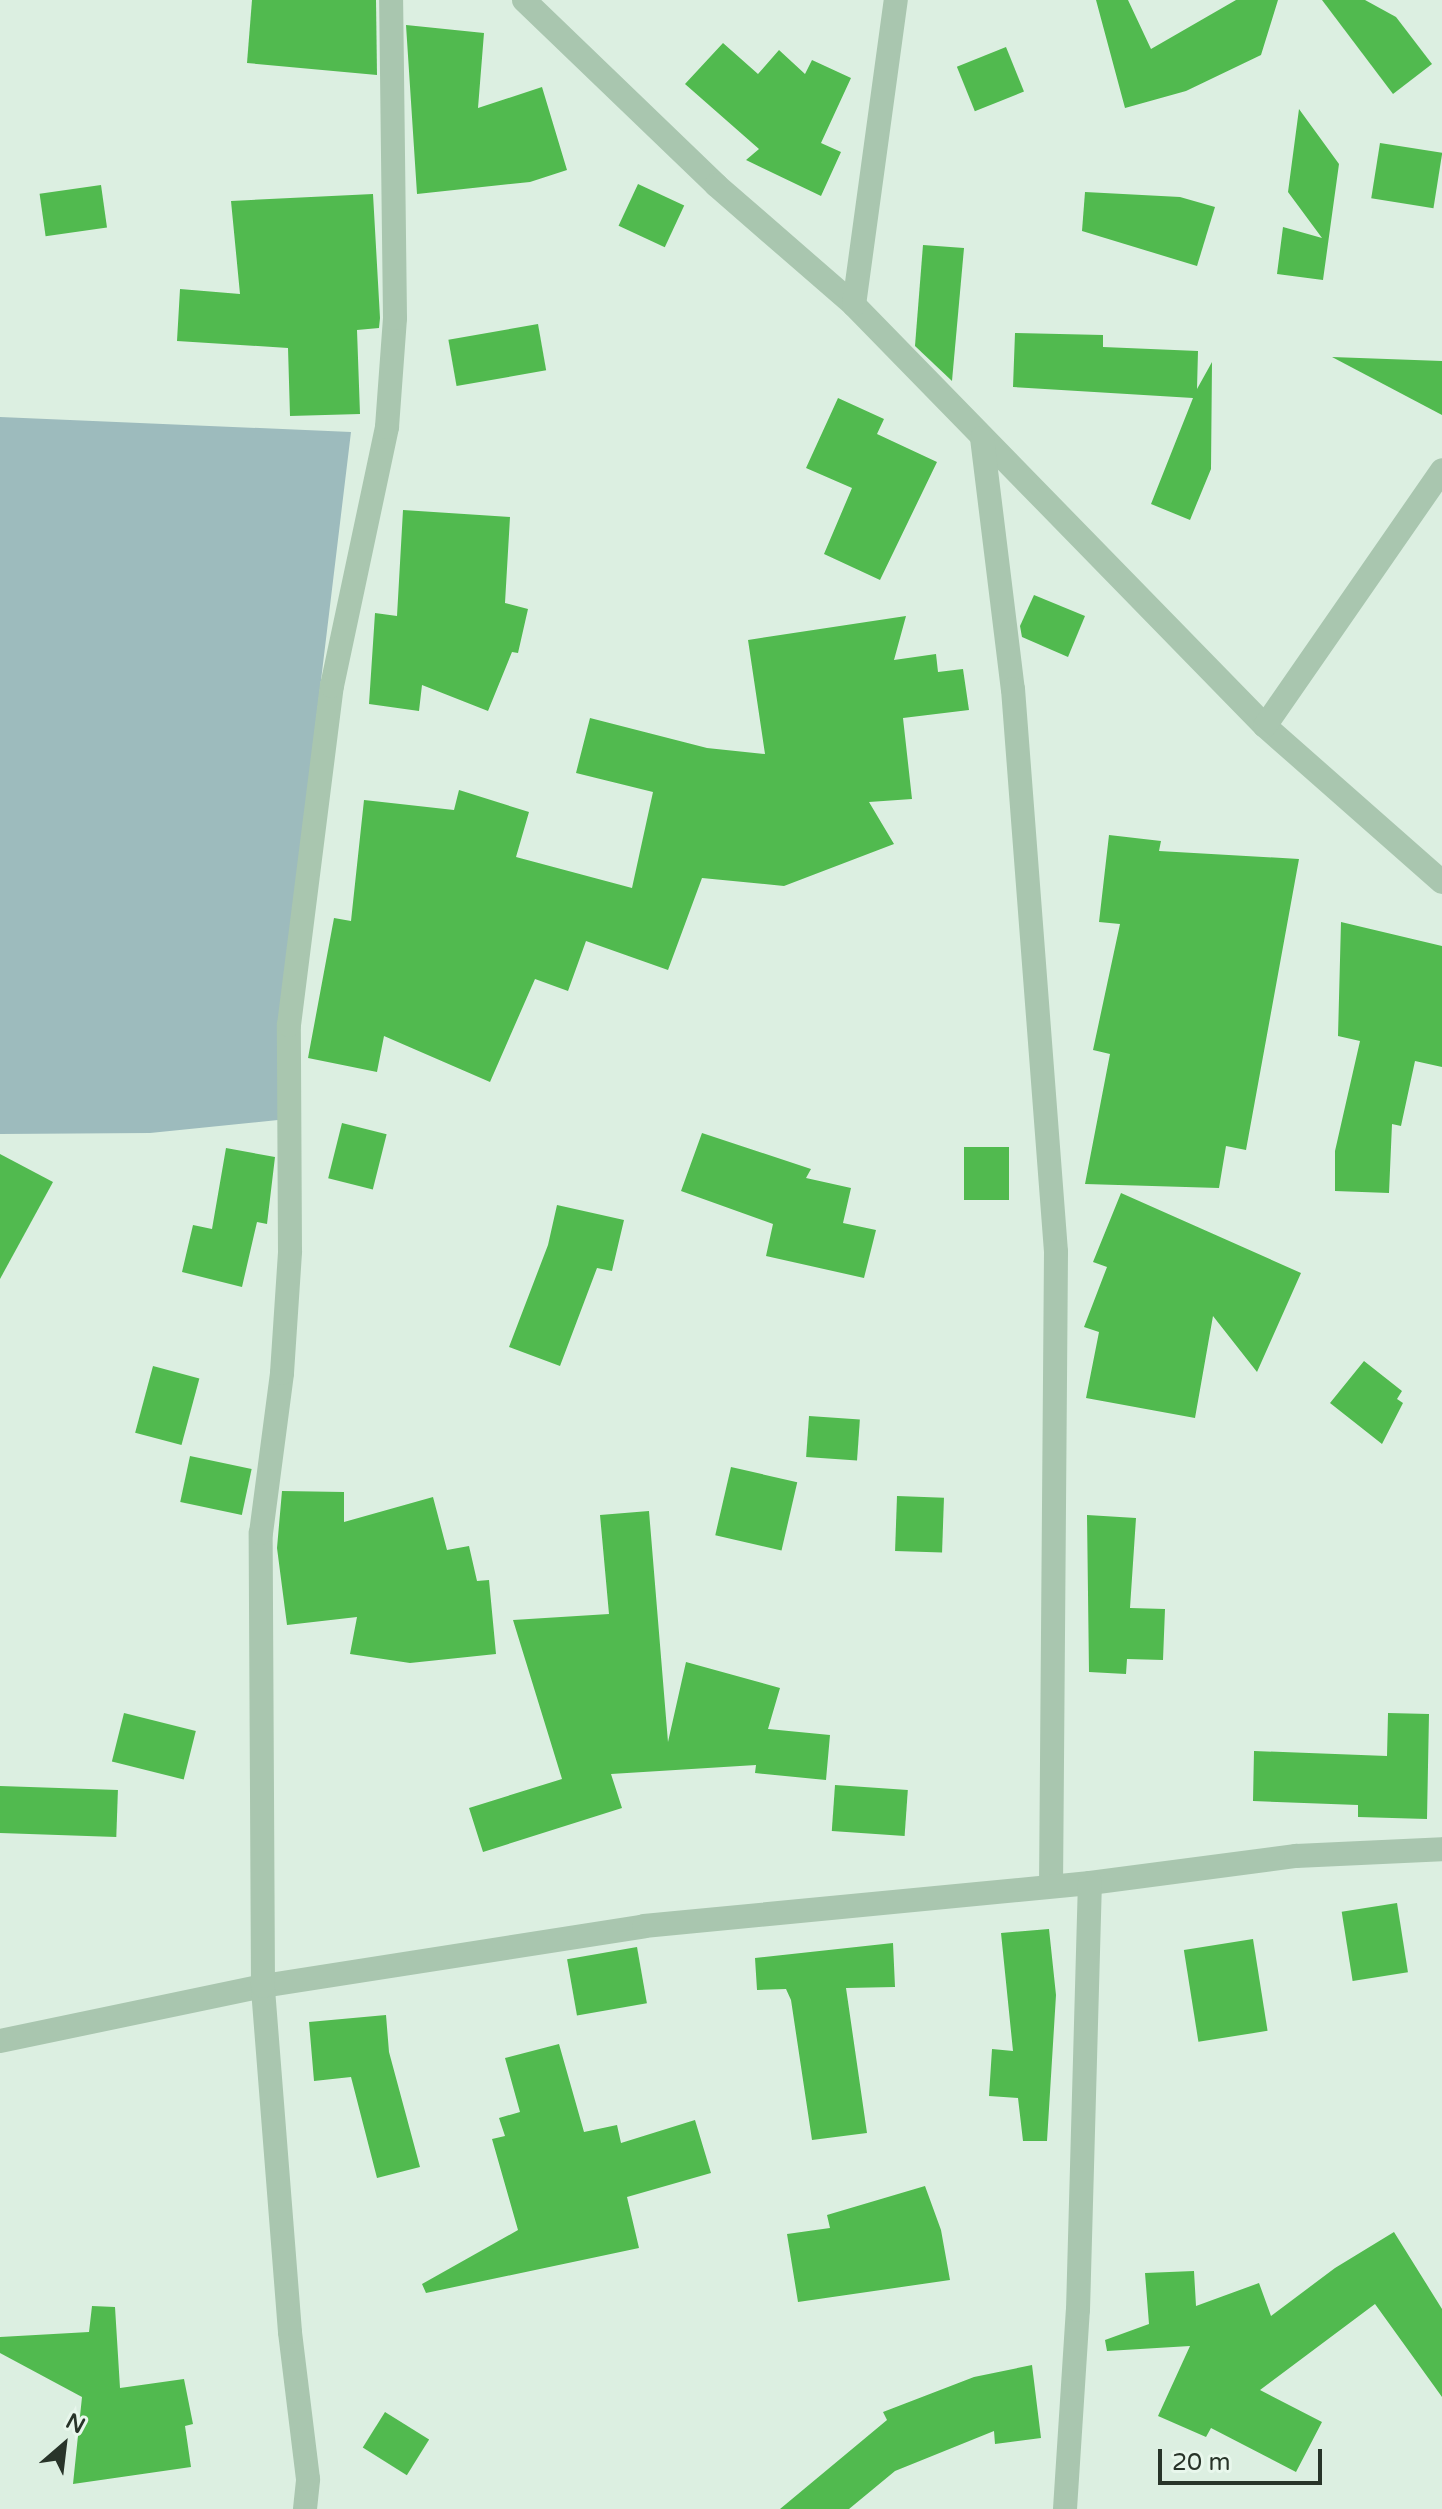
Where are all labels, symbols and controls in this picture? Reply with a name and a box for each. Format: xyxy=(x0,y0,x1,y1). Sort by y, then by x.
north arrow xyxy=(24,2405,104,2485)
text: N xyxy=(61,2408,89,2439)
scale bar xyxy=(1162,2433,1326,2483)
text: 20 m xyxy=(1172,2448,1230,2477)

